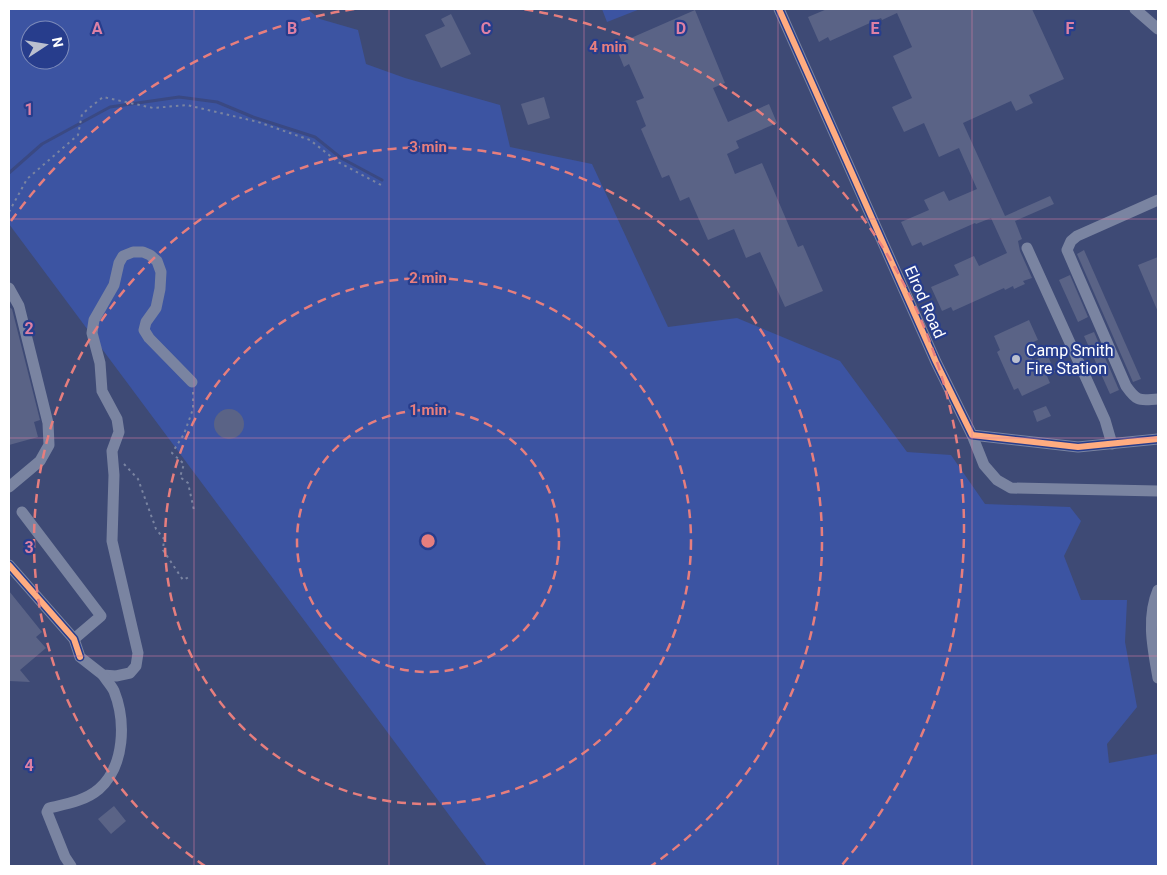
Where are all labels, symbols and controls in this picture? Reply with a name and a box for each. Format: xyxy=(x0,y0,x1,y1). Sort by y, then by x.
text: A xyxy=(92,19,103,38)
text: B xyxy=(287,19,297,38)
text: C xyxy=(481,19,491,38)
text: D xyxy=(676,19,686,38)
text: E xyxy=(871,19,880,38)
text: F xyxy=(1066,19,1075,38)
north arrow xyxy=(20,20,70,70)
text: N xyxy=(49,36,67,49)
text: 4 min xyxy=(589,38,627,56)
text: 1 xyxy=(24,100,34,119)
text: 3 min xyxy=(409,138,447,156)
street label: Elrod Road xyxy=(901,263,949,341)
text: 2 min xyxy=(409,269,447,287)
text: 2 xyxy=(24,319,34,338)
place label: Camp Smith Fire Station xyxy=(1026,341,1114,378)
marker: Camp Smith Fire Station xyxy=(1010,353,1022,365)
text: 1 min xyxy=(409,401,447,419)
centre of rings xyxy=(419,532,437,550)
text: 3 xyxy=(24,538,34,557)
text: 4 xyxy=(24,756,34,775)

